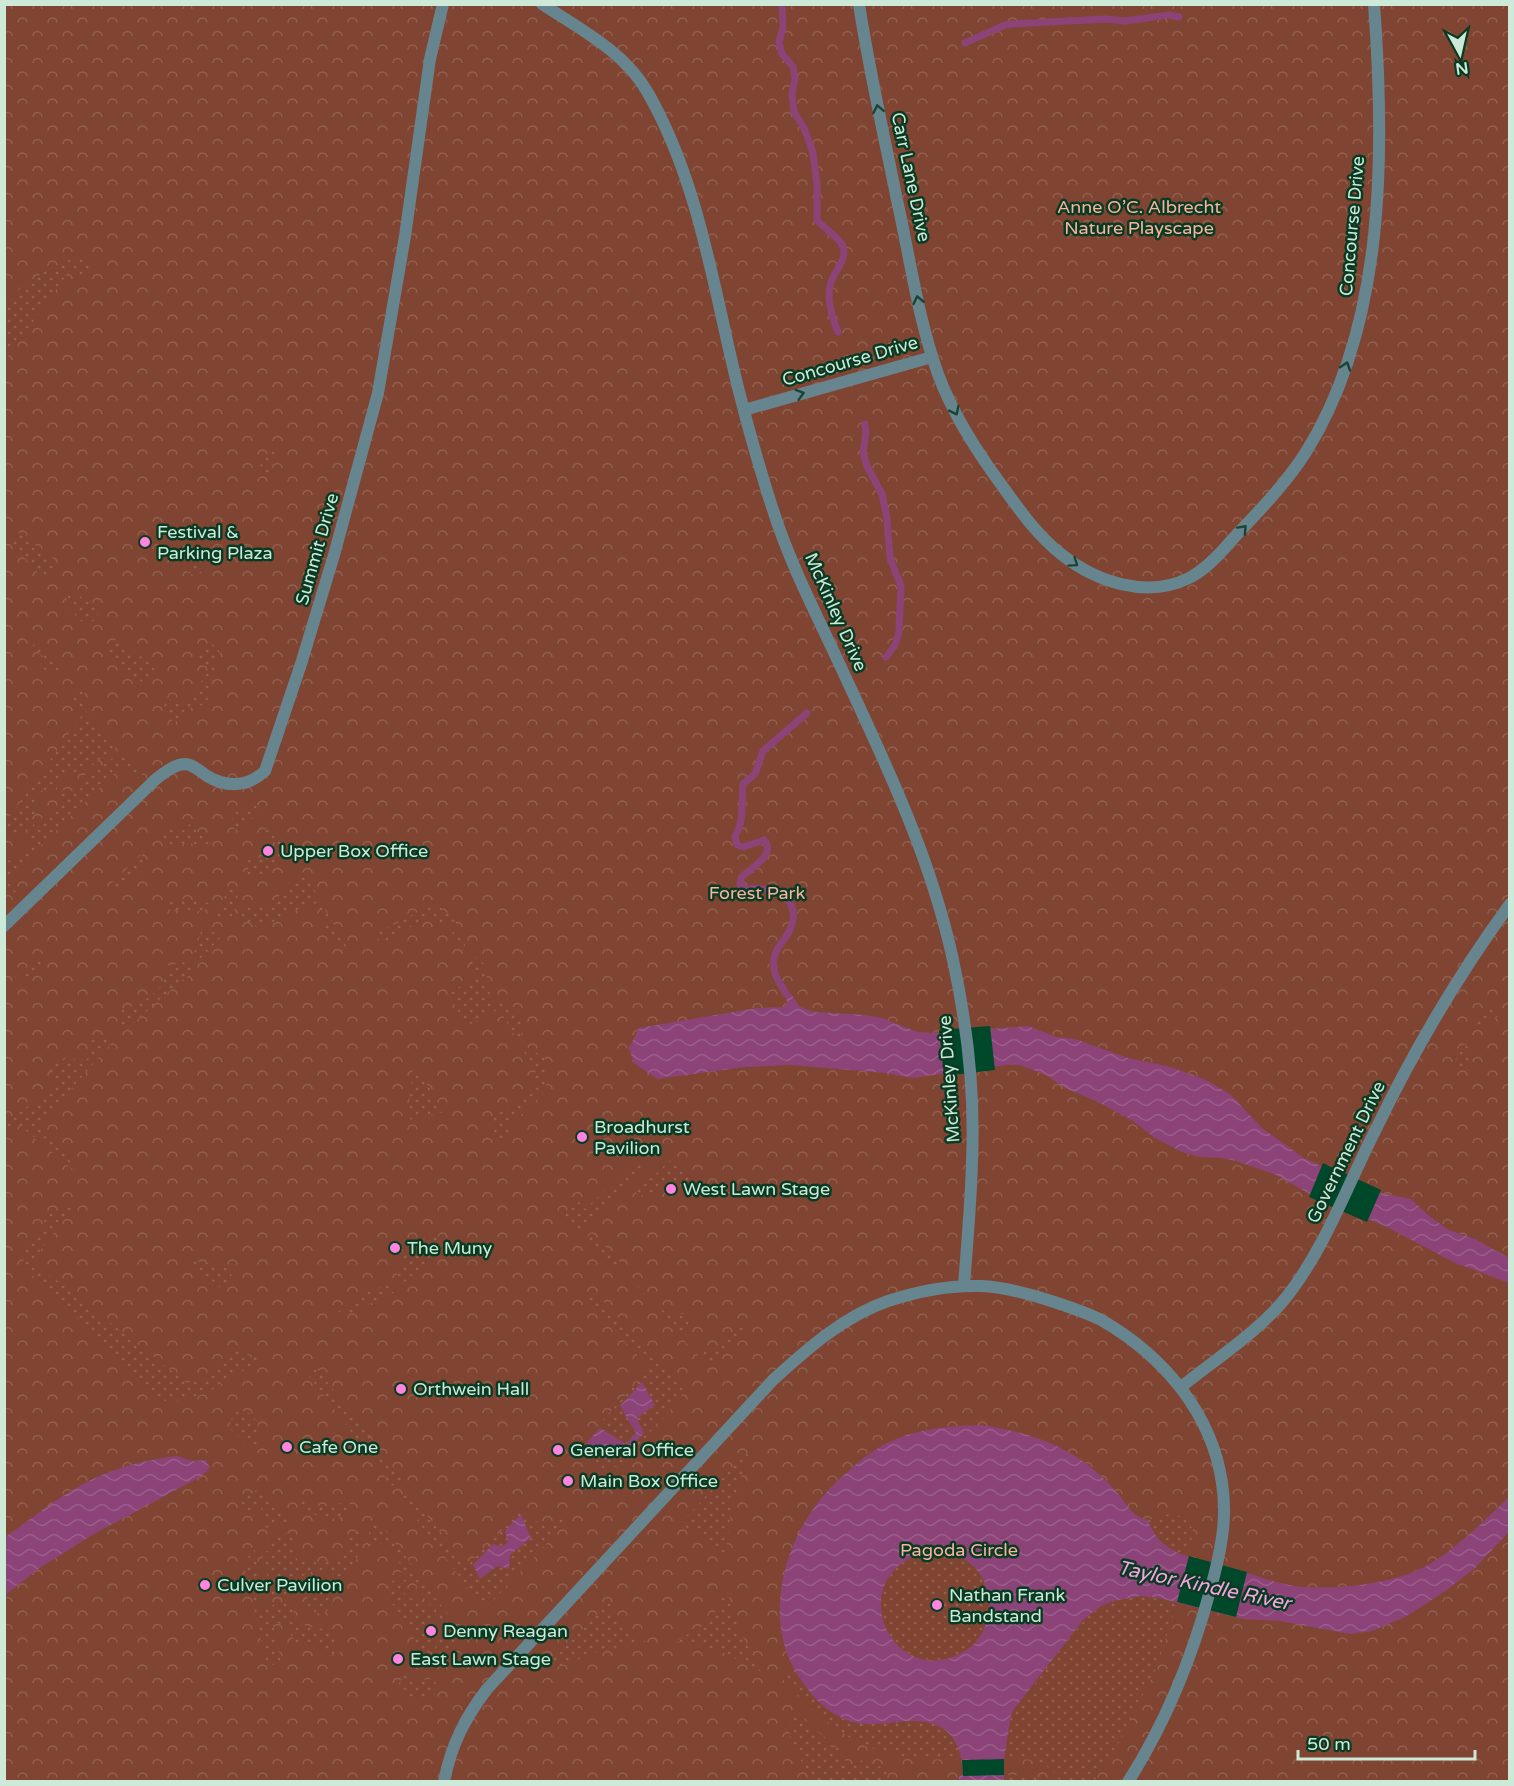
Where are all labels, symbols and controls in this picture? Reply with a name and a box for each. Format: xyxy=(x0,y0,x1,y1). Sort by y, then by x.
north arrow xyxy=(1430,24,1490,84)
text: N xyxy=(1454,57,1470,79)
one-way arrow xyxy=(873,104,886,114)
street label: Carr Lane Drive xyxy=(887,110,935,244)
street label: Concourse Drive xyxy=(1335,155,1369,297)
park label: Anne O’C. Albrecht Nature Playscape xyxy=(1057,196,1221,239)
one-way arrow xyxy=(913,295,926,305)
street label: Concourse Drive xyxy=(780,331,920,391)
one-way arrow xyxy=(1339,361,1351,372)
one-way arrow xyxy=(794,389,805,401)
one-way arrow xyxy=(948,404,959,415)
street label: Summit Drive xyxy=(291,491,343,607)
place label: Festival & Parking Plaza xyxy=(157,521,273,564)
one-way arrow xyxy=(1235,525,1246,536)
marker: Festival & Parking Plaza xyxy=(138,535,152,549)
street label: McKinley Drive xyxy=(800,549,872,675)
one-way arrow xyxy=(1067,556,1078,567)
place label: Upper Box Office xyxy=(280,840,428,862)
marker: Upper Box Office xyxy=(261,844,275,858)
park label: Forest Park xyxy=(709,882,805,904)
street label: McKinley Drive xyxy=(934,1015,964,1143)
street label: Government Drive xyxy=(1302,1077,1390,1227)
place label: Broadhurst Pavilion xyxy=(594,1116,690,1159)
marker: Broadhurst Pavilion xyxy=(575,1130,589,1144)
place label: West Lawn Stage xyxy=(683,1178,830,1200)
marker: West Lawn Stage xyxy=(664,1182,678,1196)
place label: The Muny xyxy=(407,1237,493,1259)
marker: The Muny xyxy=(388,1241,402,1255)
place label: Orthwein Hall xyxy=(413,1378,529,1400)
marker: Orthwein Hall xyxy=(394,1382,408,1396)
place label: Cafe One xyxy=(299,1436,378,1458)
place label: General Office xyxy=(570,1439,694,1461)
marker: Cafe One xyxy=(280,1440,294,1454)
marker: General Office xyxy=(551,1443,565,1457)
place label: Main Box Office xyxy=(580,1470,718,1492)
marker: Main Box Office xyxy=(561,1474,575,1488)
park label: Pagoda Circle xyxy=(900,1539,1018,1561)
water label: Taylor Kindle River xyxy=(1116,1556,1295,1616)
place label: Culver Pavilion xyxy=(217,1574,342,1596)
marker: Culver Pavilion xyxy=(198,1578,212,1592)
place label: Nathan Frank Bandstand xyxy=(949,1584,1065,1627)
marker: Nathan Frank Bandstand xyxy=(930,1598,944,1612)
place label: Denny Reagan xyxy=(443,1620,568,1642)
marker: Denny Reagan xyxy=(424,1624,438,1638)
place label: East Lawn Stage xyxy=(410,1648,551,1670)
marker: East Lawn Stage xyxy=(391,1652,405,1666)
scale bar xyxy=(1298,1723,1475,1761)
text: 50 m xyxy=(1307,1733,1351,1755)

